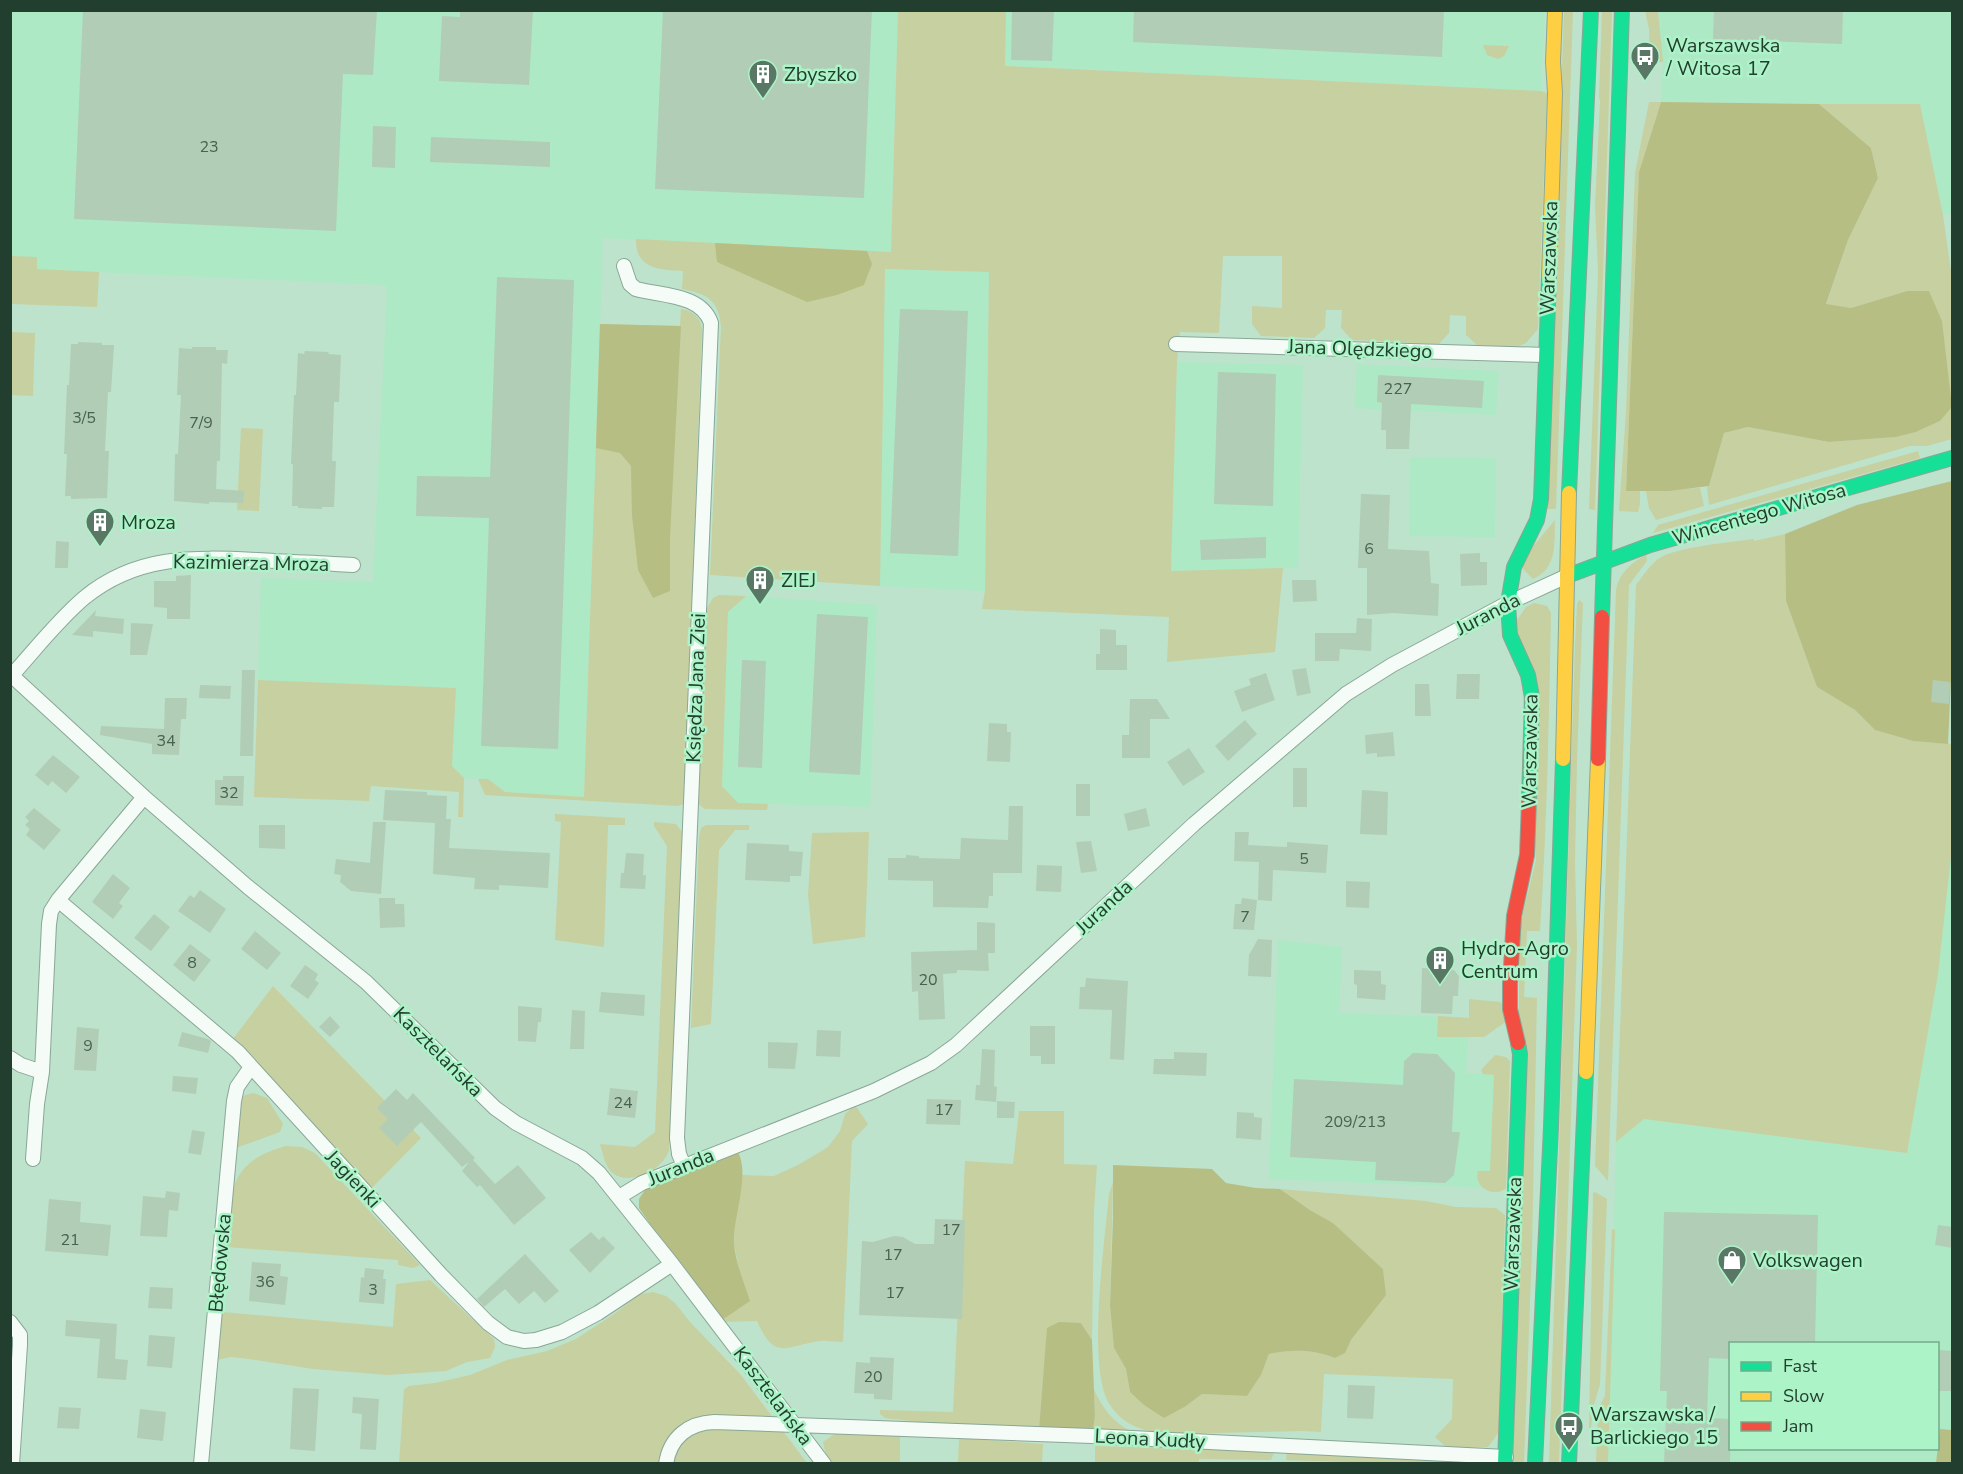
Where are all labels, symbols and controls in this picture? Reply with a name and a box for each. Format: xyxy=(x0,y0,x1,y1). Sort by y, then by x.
place label: Warszawska / Witosa 17 xyxy=(1665,32,1780,82)
bus stop icon: Warszawska / Witosa 17 xyxy=(1629,40,1661,82)
building icon: Zbyszko xyxy=(747,58,779,100)
place label: Zbyszko xyxy=(784,61,857,88)
house number: 23 xyxy=(199,136,219,158)
street label: Warszawska xyxy=(1534,200,1564,316)
street label: Jana Olędzkiego xyxy=(1286,333,1433,365)
house number: 227 xyxy=(1384,378,1412,400)
house number: 3/5 xyxy=(72,407,96,429)
house number: 7/9 xyxy=(189,412,213,434)
street label: Wincentego Witosa xyxy=(1669,476,1849,552)
building icon: Mroza xyxy=(84,506,116,548)
place label: Mroza xyxy=(121,509,176,536)
house number: 6 xyxy=(1364,538,1374,560)
street label: Kazimierza Mroza xyxy=(173,548,329,578)
building icon: ZIEJ xyxy=(744,564,776,606)
place label: ZIEJ xyxy=(781,567,816,594)
street label: Juranda xyxy=(1450,586,1525,642)
street label: Księdza Jana Ziei xyxy=(680,613,712,763)
street label: Warszawska xyxy=(1516,694,1544,808)
house number: 34 xyxy=(156,730,176,752)
house number: 32 xyxy=(219,782,239,804)
house number: 5 xyxy=(1299,848,1309,870)
street label: Juranda xyxy=(1069,874,1138,941)
house number: 7 xyxy=(1240,906,1250,928)
place label: Hydro-Agro Centrum xyxy=(1461,935,1569,985)
building icon: Hydro-Agro Centrum xyxy=(1424,944,1456,986)
house number: 8 xyxy=(187,952,197,974)
house number: 20 xyxy=(918,969,938,991)
street label: Kasztelańska xyxy=(387,1001,489,1103)
house number: 9 xyxy=(83,1035,93,1057)
house number: 24 xyxy=(613,1092,633,1114)
house number: 17 xyxy=(934,1099,954,1121)
house number: 209/213 xyxy=(1324,1111,1386,1133)
street label: Juranda xyxy=(643,1142,718,1193)
street label: Jagienki xyxy=(319,1143,387,1214)
street label: Warszawska xyxy=(1498,1176,1528,1292)
street label: Błędowska xyxy=(202,1212,238,1314)
house number: 17 xyxy=(941,1219,961,1241)
house number: 21 xyxy=(60,1229,80,1251)
house number: 17 xyxy=(883,1244,903,1266)
shop icon: Volkswagen xyxy=(1716,1244,1748,1286)
place label: Volkswagen xyxy=(1752,1247,1863,1274)
house number: 36 xyxy=(255,1271,275,1293)
house number: 3 xyxy=(368,1279,378,1301)
house number: 17 xyxy=(885,1282,905,1304)
street label: Kasztelańska xyxy=(727,1341,819,1451)
legend xyxy=(1729,1342,1939,1450)
text: Fast xyxy=(1783,1354,1818,1378)
house number: 20 xyxy=(863,1366,883,1388)
text: Slow xyxy=(1783,1384,1824,1408)
place label: Warszawska / Barlickiego 15 xyxy=(1590,1401,1718,1451)
bus stop icon: Warszawska / Barlickiego 15 xyxy=(1553,1410,1585,1452)
text: Jam xyxy=(1782,1414,1814,1438)
street label: Leona Kudły xyxy=(1094,1423,1207,1455)

